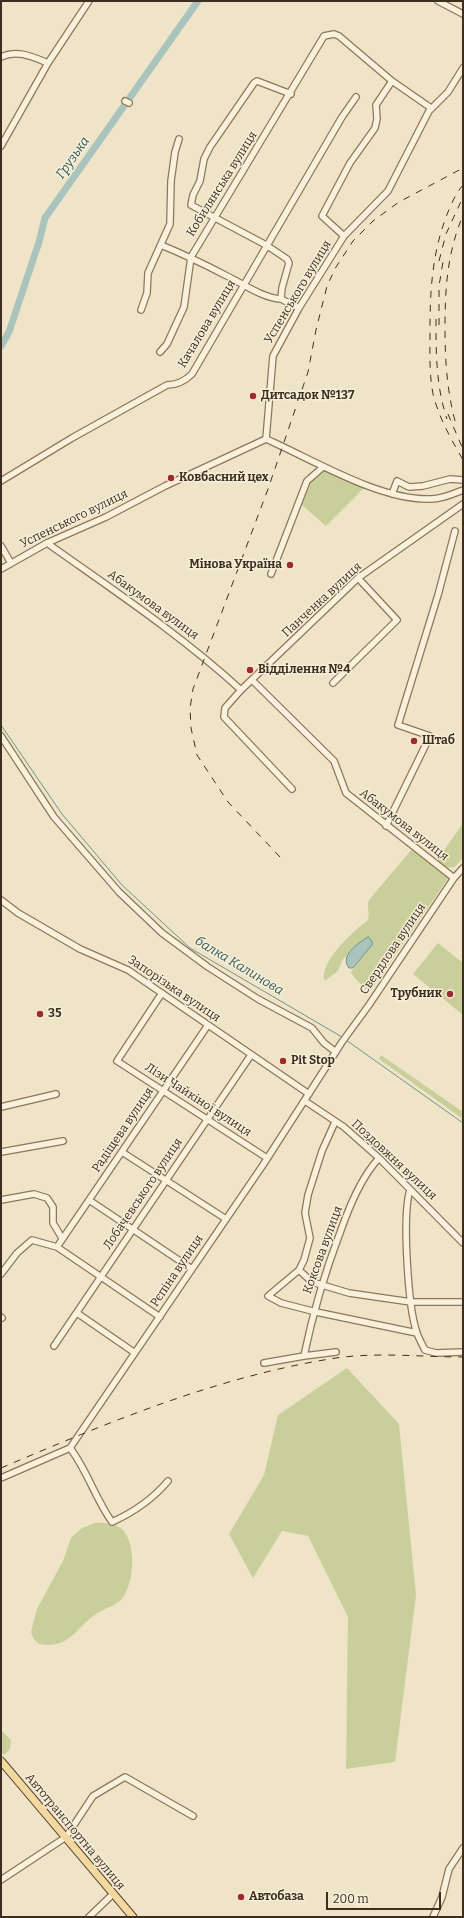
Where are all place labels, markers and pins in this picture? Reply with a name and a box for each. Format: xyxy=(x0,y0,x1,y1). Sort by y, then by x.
place label: Дитсадок №137 xyxy=(261,389,354,403)
marker: Дитсадок №137 xyxy=(248,391,258,401)
place label: Ковбасний цех xyxy=(179,471,268,485)
marker: Ковбасний цех xyxy=(166,473,176,483)
place label: Мінова Україна xyxy=(189,558,282,572)
marker: Мінова Україна xyxy=(285,560,295,570)
place label: Відділення №4 xyxy=(258,663,351,677)
marker: Відділення №4 xyxy=(245,665,255,675)
place label: Штаб xyxy=(422,734,455,748)
marker: Штаб xyxy=(409,736,419,746)
place label: Трубник xyxy=(390,987,442,1001)
marker: Трубник xyxy=(445,989,455,999)
place label: 35 xyxy=(48,1007,61,1021)
marker: 35 xyxy=(35,1009,45,1019)
place label: Pit Stop xyxy=(291,1054,335,1068)
marker: Pit Stop xyxy=(278,1056,288,1066)
place label: Автобаза xyxy=(249,1890,304,1904)
marker: Автобаза xyxy=(236,1892,246,1902)

